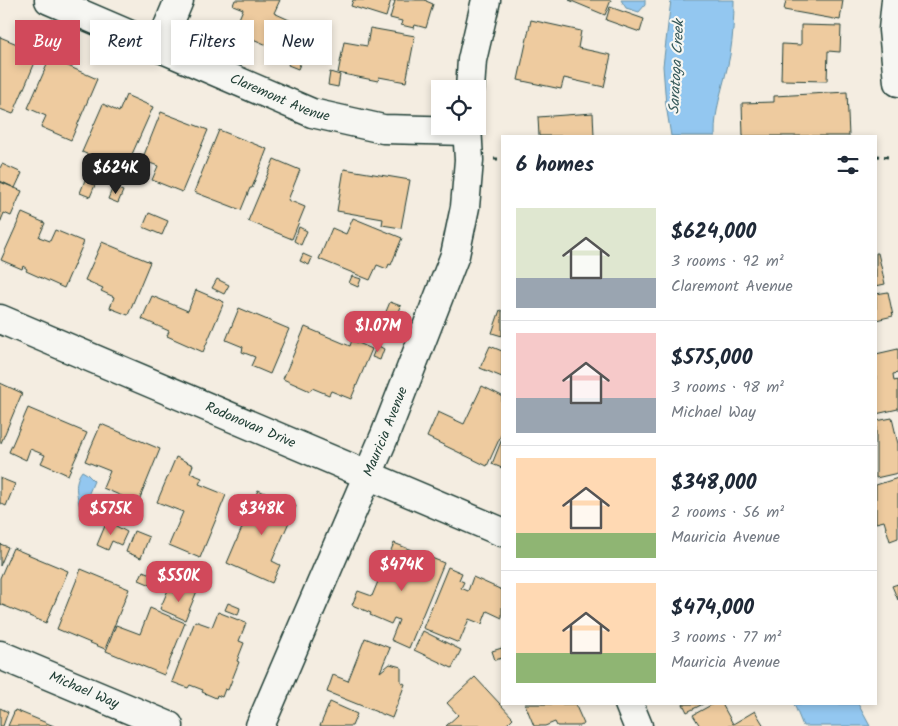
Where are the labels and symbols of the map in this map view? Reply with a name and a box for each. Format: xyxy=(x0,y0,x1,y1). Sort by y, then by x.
water label: Saratoga Creek xyxy=(663,17,692,115)
street label: Claremont Avenue xyxy=(226,68,333,128)
pin: $624K xyxy=(81,152,151,195)
pin: $1.07M xyxy=(337,310,419,353)
street label: Mauricia Avenue xyxy=(357,383,414,480)
street label: Rodonovan Drive xyxy=(202,396,300,454)
pin: $575K xyxy=(76,494,146,536)
pin: $348K xyxy=(227,494,297,536)
pin: $474K xyxy=(367,550,437,592)
pin: $550K xyxy=(144,560,214,603)
street label: Michael Way xyxy=(45,666,123,715)

